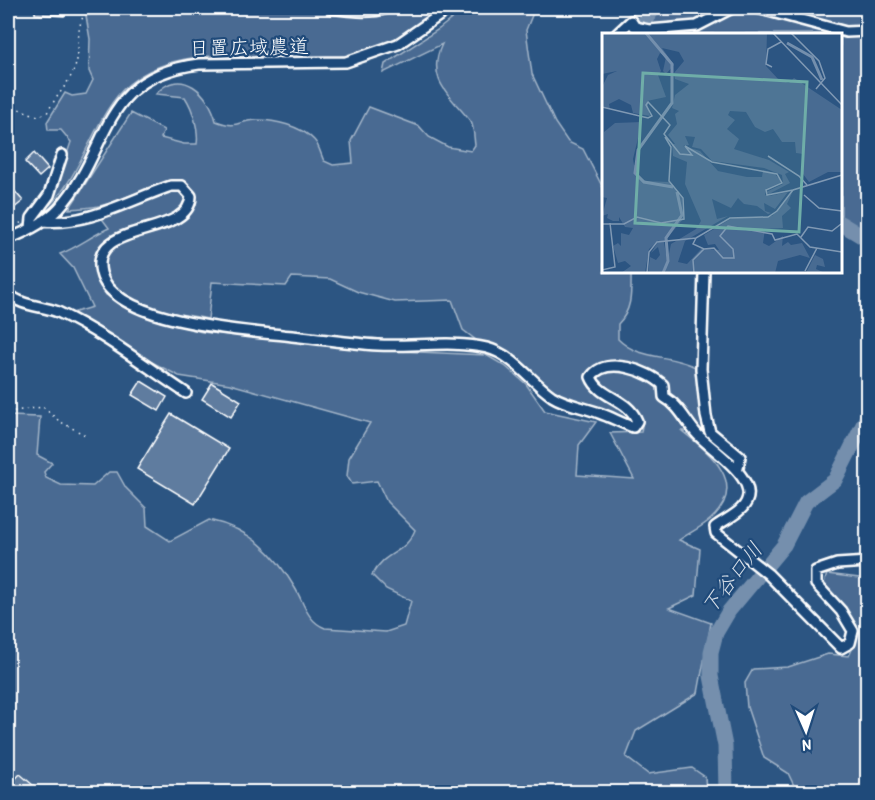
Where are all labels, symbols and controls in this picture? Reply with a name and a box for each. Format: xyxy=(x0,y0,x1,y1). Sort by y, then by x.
street label: 日置広域農道 xyxy=(189,32,309,61)
inset map xyxy=(602,33,842,273)
water label: 下谷口川 xyxy=(694,536,769,620)
north arrow xyxy=(776,701,836,761)
text: N xyxy=(801,735,812,757)

